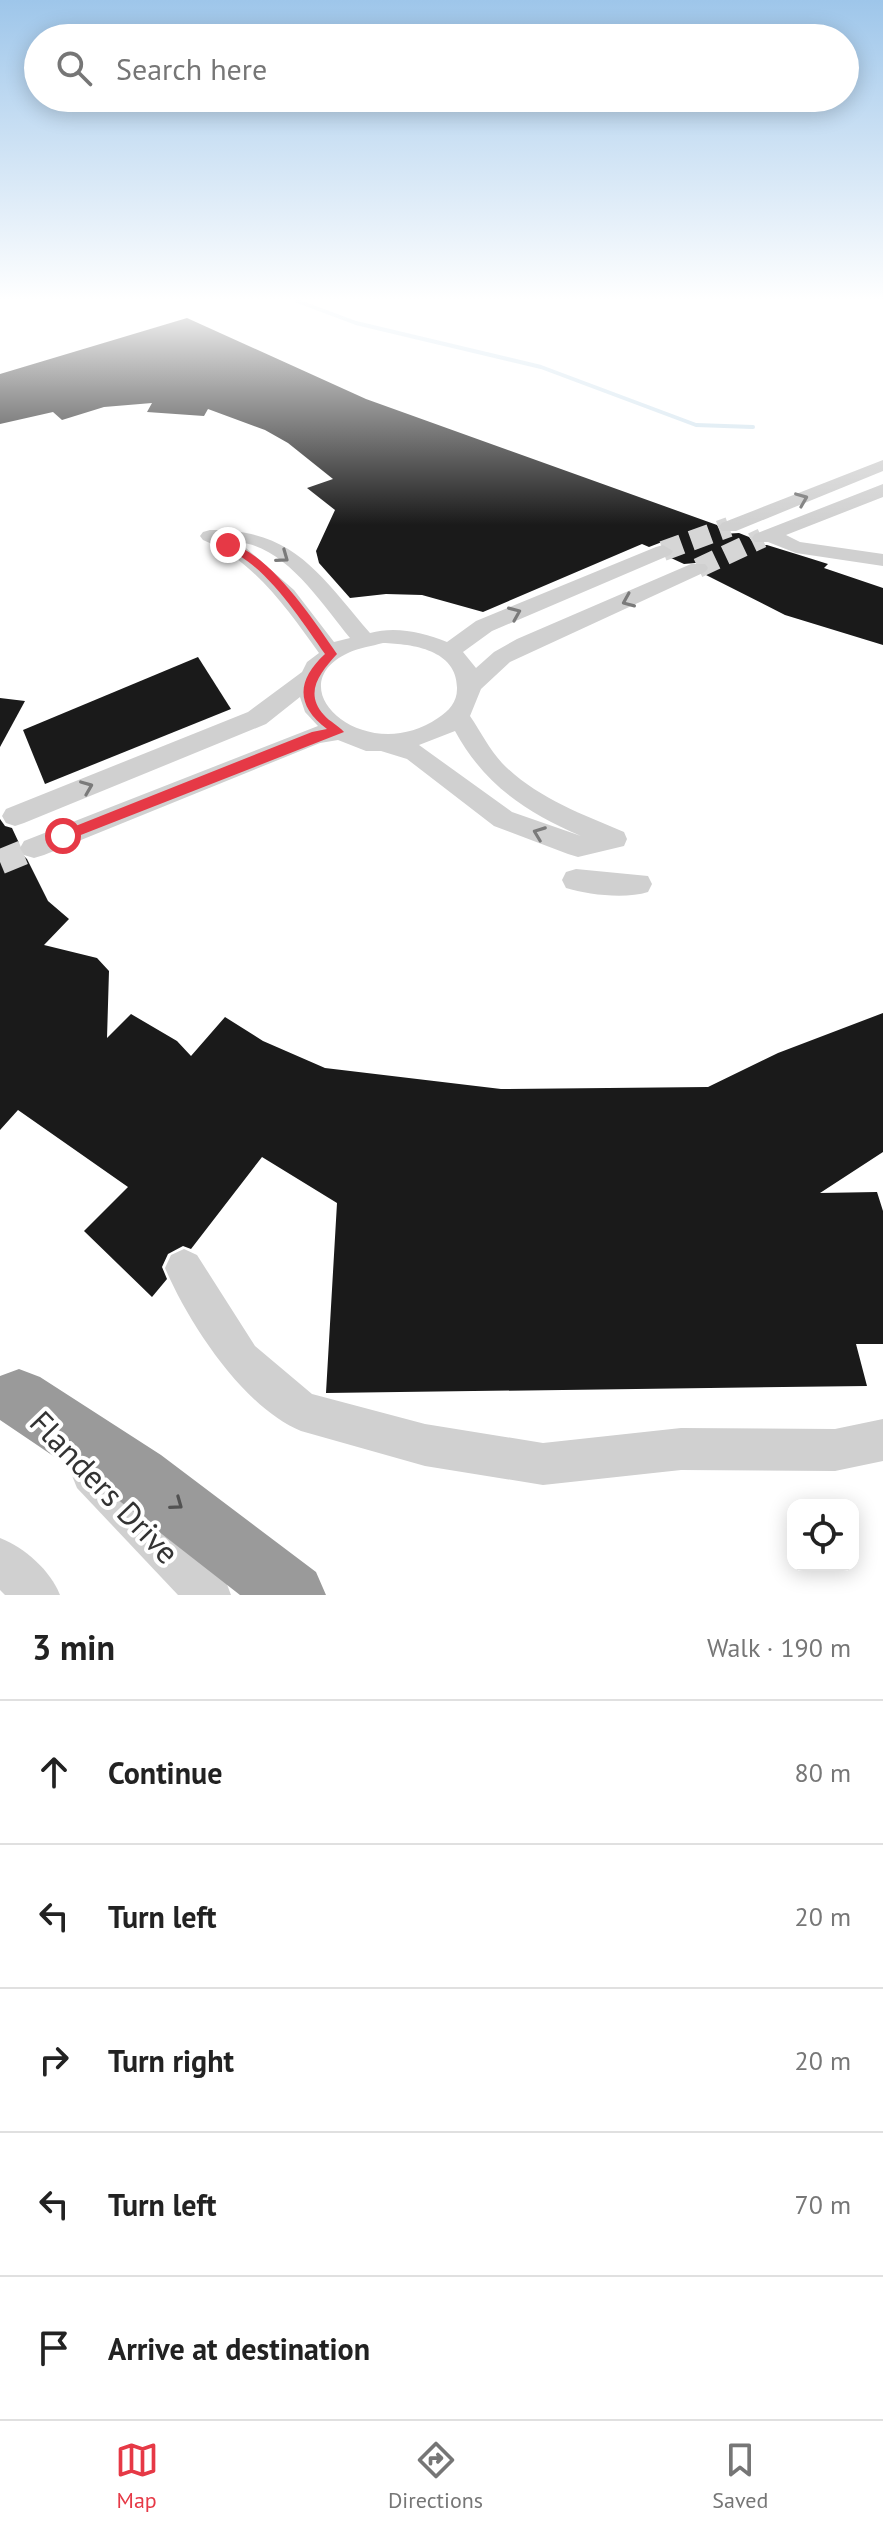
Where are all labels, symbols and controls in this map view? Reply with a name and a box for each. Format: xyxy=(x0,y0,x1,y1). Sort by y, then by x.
search box xyxy=(24,24,859,112)
icon: search xyxy=(52,46,96,90)
text: Search here xyxy=(116,49,267,88)
one-way arrow xyxy=(794,492,808,509)
route end xyxy=(210,527,246,563)
one-way arrow xyxy=(274,547,289,562)
one-way arrow xyxy=(621,592,636,608)
one-way arrow xyxy=(507,606,521,622)
one-way arrow xyxy=(79,780,93,796)
route start xyxy=(45,818,81,854)
one-way arrow xyxy=(533,826,547,843)
street label: Flanders Drive xyxy=(21,1401,189,1573)
one-way arrow xyxy=(168,1494,182,1509)
map controls xyxy=(787,1499,859,1571)
button: locate xyxy=(787,1499,859,1571)
text: 3 min xyxy=(32,1625,115,1669)
text: Walk · 190 m xyxy=(707,1631,851,1664)
icon: ahead xyxy=(32,1750,76,1794)
text: Continue xyxy=(108,1753,222,1792)
text: 80 m xyxy=(795,1756,851,1789)
icon: left xyxy=(32,1894,76,1938)
text: Turn left xyxy=(108,1897,216,1936)
text: 20 m xyxy=(795,1900,851,1933)
icon: right xyxy=(32,2038,76,2082)
text: Turn right xyxy=(108,2041,234,2080)
text: 20 m xyxy=(795,2044,851,2077)
icon: left xyxy=(32,2182,76,2226)
text: Turn left xyxy=(108,2185,216,2224)
text: 70 m xyxy=(795,2188,851,2221)
icon: arrive xyxy=(32,2326,76,2370)
text: Arrive at destination xyxy=(108,2329,370,2368)
tab: Map xyxy=(115,2438,159,2514)
tab: Directions xyxy=(388,2438,483,2514)
tab: Saved xyxy=(712,2438,768,2514)

